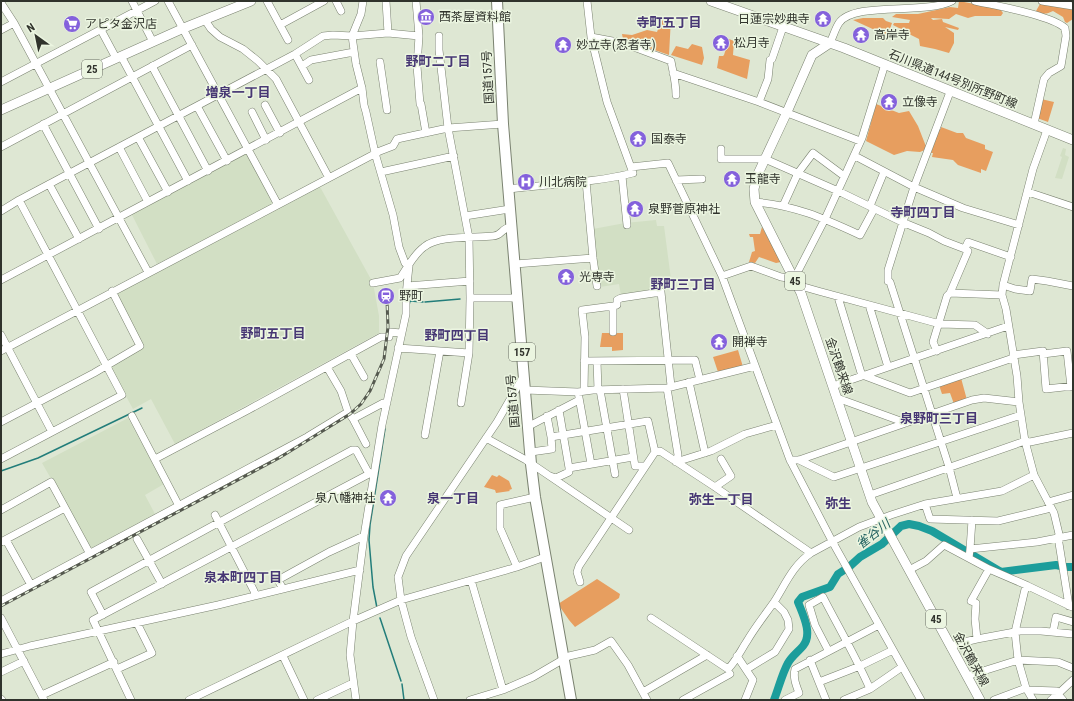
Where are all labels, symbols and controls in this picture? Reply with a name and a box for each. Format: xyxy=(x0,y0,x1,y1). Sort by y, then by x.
museum icon: 西茶屋資料館 xyxy=(416,7,436,27)
temple icon: 日蓮宗妙典寺 xyxy=(813,9,833,29)
place label: 西茶屋資料館 xyxy=(439,10,511,24)
place label: 日蓮宗妙典寺 xyxy=(738,12,810,26)
supermarket icon: アピタ金沢店 xyxy=(62,14,82,34)
district label: 寺町五丁目 xyxy=(636,15,702,30)
north arrow xyxy=(16,16,56,56)
place label: アピタ金沢店 xyxy=(85,17,157,31)
text: N xyxy=(24,21,37,35)
temple icon: 高岸寺 xyxy=(851,25,871,45)
place label: 高岸寺 xyxy=(874,28,910,42)
temple icon: 松月寺 xyxy=(711,33,731,53)
temple icon: 妙立寺(忍者寺) xyxy=(553,35,573,55)
place label: 松月寺 xyxy=(734,36,770,50)
place label: 妙立寺(忍者寺) xyxy=(576,38,656,52)
street label: 石川県道144号別所野町線 xyxy=(887,47,1019,111)
street label: 国道157号 xyxy=(480,50,496,104)
district label: 野町二丁目 xyxy=(405,54,471,69)
road number: 25 xyxy=(82,60,102,78)
district label: 増泉一丁目 xyxy=(205,85,271,100)
temple icon: 立像寺 xyxy=(879,92,899,112)
place label: 立像寺 xyxy=(902,95,938,109)
temple icon: 国泰寺 xyxy=(628,129,648,149)
place label: 国泰寺 xyxy=(651,132,687,146)
temple icon: 玉龍寺 xyxy=(722,169,742,189)
hospital icon: 川北病院 xyxy=(516,172,536,192)
place label: 玉龍寺 xyxy=(745,172,781,186)
place label: 川北病院 xyxy=(539,175,587,189)
temple icon: 泉野菅原神社 xyxy=(625,199,645,219)
place label: 泉野菅原神社 xyxy=(648,202,720,216)
district label: 寺町四丁目 xyxy=(890,205,956,220)
temple icon: 光専寺 xyxy=(556,267,576,287)
place label: 光専寺 xyxy=(579,270,615,284)
road number: 45 xyxy=(785,272,805,290)
district label: 野町三丁目 xyxy=(650,277,716,292)
station icon: 野町 xyxy=(376,286,396,306)
place label: 野町 xyxy=(399,289,423,303)
district label: 野町五丁目 xyxy=(240,326,306,341)
district label: 野町四丁目 xyxy=(424,328,490,343)
temple icon: 開禅寺 xyxy=(709,332,729,352)
place label: 開禅寺 xyxy=(732,335,768,349)
street label: 金沢鶴来線 xyxy=(823,335,855,397)
road number: 157 xyxy=(509,343,535,361)
street label: 国道157号 xyxy=(504,374,522,428)
district label: 泉野町三丁目 xyxy=(900,411,978,426)
temple icon: 泉八幡神社 xyxy=(378,488,398,508)
place label: 泉八幡神社 xyxy=(315,491,375,505)
district label: 泉一丁目 xyxy=(427,491,479,506)
district label: 弥生一丁目 xyxy=(688,492,754,507)
district label: 弥生 xyxy=(825,496,851,511)
water label: 雀谷川 xyxy=(853,515,895,552)
district label: 泉本町四丁目 xyxy=(204,570,282,585)
road number: 45 xyxy=(926,610,946,628)
street label: 金沢鶴来線 xyxy=(950,629,992,689)

